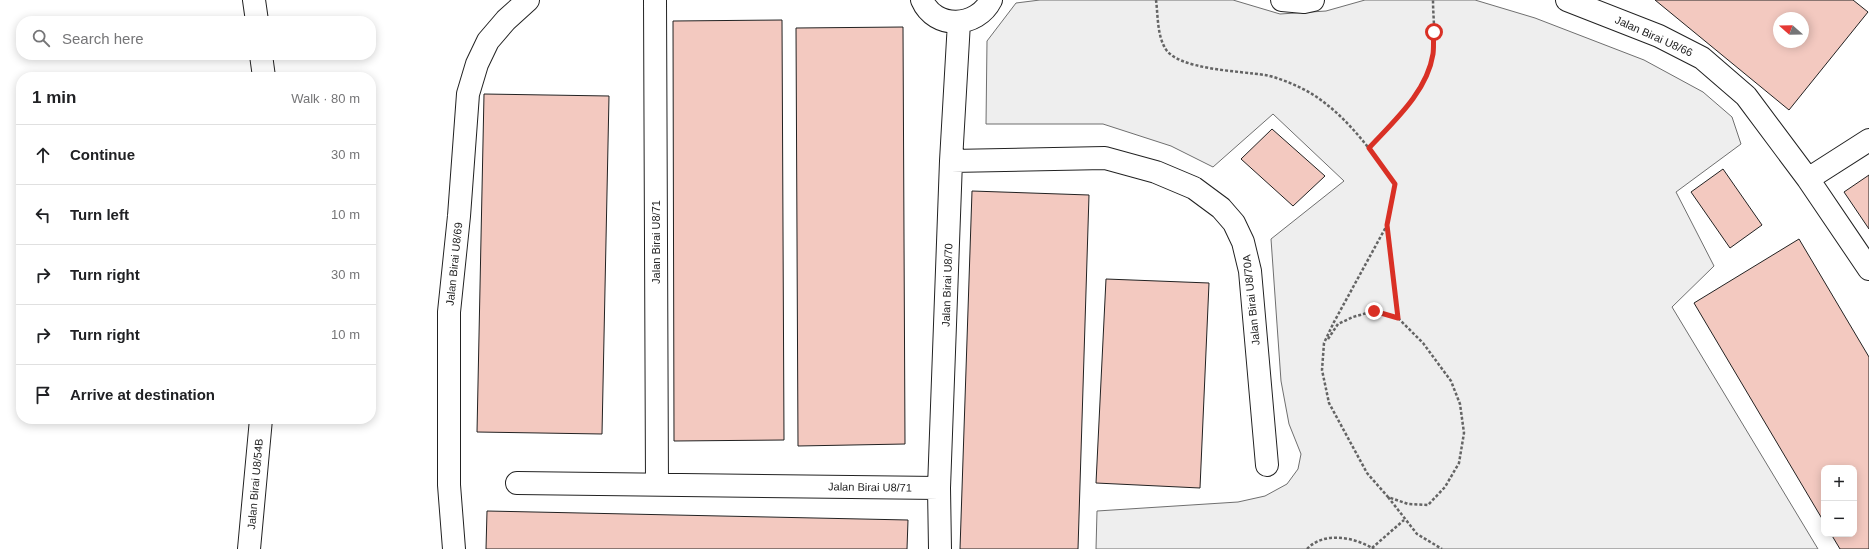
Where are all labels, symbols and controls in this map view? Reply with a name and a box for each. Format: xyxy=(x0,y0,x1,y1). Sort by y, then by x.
north arrow xyxy=(1773,12,1809,48)
street label: Jalan Birai U8/66 xyxy=(1613,13,1695,59)
search box xyxy=(16,16,376,60)
route start xyxy=(1425,23,1443,41)
icon: search xyxy=(30,27,52,49)
text: Search here xyxy=(62,30,144,47)
text: 1 min xyxy=(32,88,76,107)
text: Walk · 80 m xyxy=(291,91,360,106)
icon: ahead xyxy=(32,144,54,166)
text: Continue xyxy=(70,146,135,163)
text: 30 m xyxy=(331,147,360,162)
street label: Jalan Birai U8/71 xyxy=(650,200,662,284)
icon: left xyxy=(32,204,54,226)
text: Turn left xyxy=(70,206,129,223)
text: 10 m xyxy=(331,207,360,222)
street label: Jalan Birai U8/69 xyxy=(444,222,464,306)
street label: Jalan Birai U8/70 xyxy=(940,243,954,327)
street label: Jalan Birai U8/70A xyxy=(1240,253,1262,346)
icon: right xyxy=(32,264,54,286)
text: Turn right xyxy=(70,266,140,283)
text: 30 m xyxy=(331,267,360,282)
route end xyxy=(1365,302,1383,320)
icon: right xyxy=(32,324,54,346)
text: Turn right xyxy=(70,326,140,343)
text: 10 m xyxy=(331,327,360,342)
icon: arrive xyxy=(32,384,54,406)
text: Arrive at destination xyxy=(70,386,215,403)
street label: Jalan Birai U8/54B xyxy=(245,438,265,530)
map controls xyxy=(1821,465,1857,537)
button: + xyxy=(1821,465,1857,501)
street label: Jalan Birai U8/71 xyxy=(828,480,912,494)
button: − xyxy=(1821,501,1857,537)

